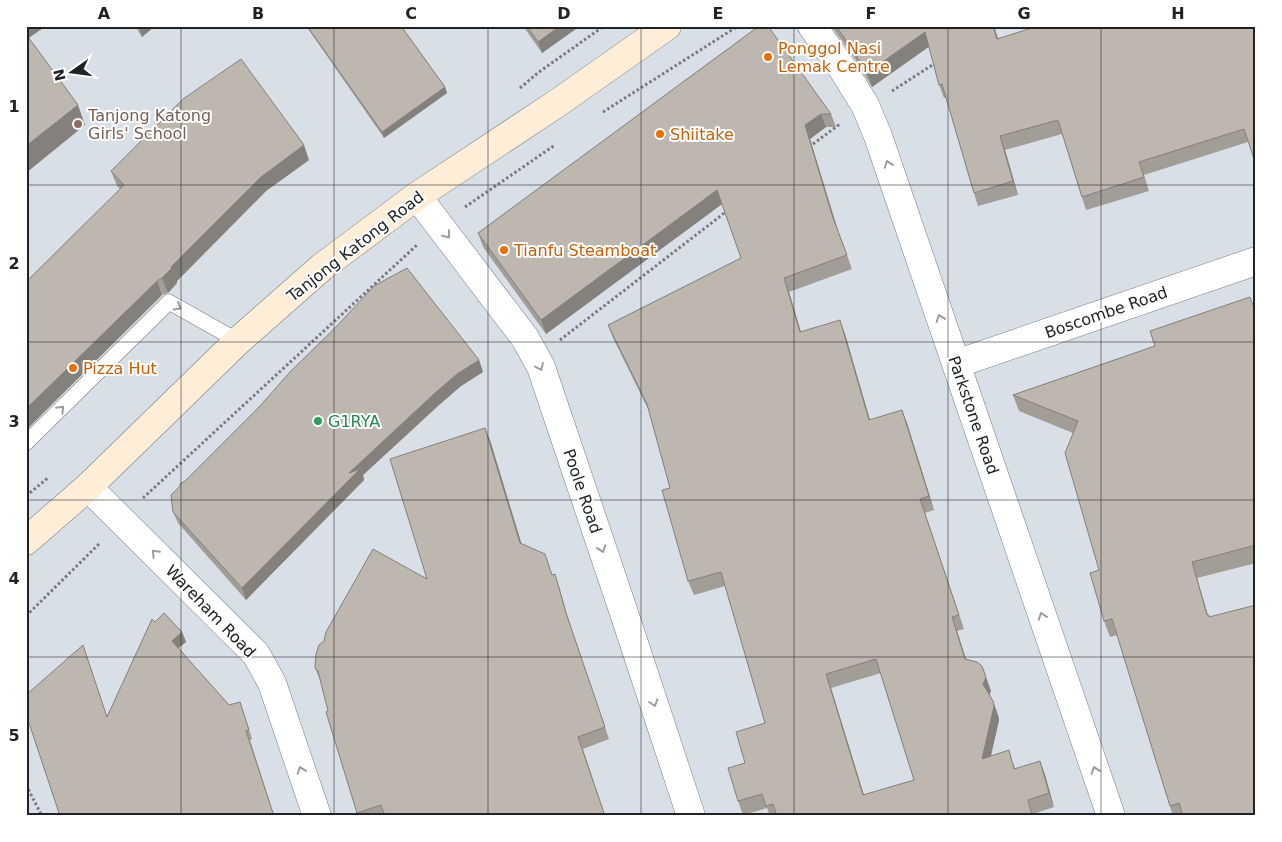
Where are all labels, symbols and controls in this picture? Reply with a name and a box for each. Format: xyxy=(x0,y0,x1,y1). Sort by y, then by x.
text: A xyxy=(98,4,111,23)
text: B xyxy=(252,4,264,23)
text: C xyxy=(405,4,417,23)
text: D xyxy=(557,4,571,23)
text: E xyxy=(713,4,723,23)
text: F xyxy=(866,4,876,23)
text: G xyxy=(1017,4,1031,23)
text: H xyxy=(1171,4,1185,23)
place label: Ponggol Nasi Lemak Centre xyxy=(778,39,890,76)
north arrow xyxy=(48,48,98,98)
marker: Ponggol Nasi Lemak Centre xyxy=(762,51,774,63)
text: N xyxy=(50,68,69,83)
text: 1 xyxy=(8,97,20,116)
place label: Tanjong Katong Girls' School xyxy=(87,106,211,143)
marker: Tanjong Katong Girls' School xyxy=(72,118,84,130)
place label: Shiitake xyxy=(670,125,734,144)
marker: Shiitake xyxy=(654,128,666,140)
one-way arrow xyxy=(883,160,893,169)
street label: Tanjong Katong Road xyxy=(282,187,427,306)
one-way arrow xyxy=(441,229,450,239)
place label: Tianfu Steamboat xyxy=(513,241,656,260)
marker: Tianfu Steamboat xyxy=(498,244,510,256)
text: 2 xyxy=(8,254,20,273)
street label: Boscombe Road xyxy=(1042,283,1170,342)
one-way arrow xyxy=(173,301,182,311)
one-way arrow xyxy=(936,314,946,323)
street label: Parkstone Road xyxy=(944,353,1003,477)
place label: Pizza Hut xyxy=(83,359,157,378)
marker: Pizza Hut xyxy=(67,362,79,374)
one-way arrow xyxy=(534,362,544,371)
one-way arrow xyxy=(55,406,64,415)
text: 3 xyxy=(8,412,20,431)
place label: G1RYA xyxy=(328,412,380,431)
marker: G1RYA xyxy=(312,415,324,427)
street label: Poole Road xyxy=(559,446,606,536)
one-way arrow xyxy=(597,545,607,553)
one-way arrow xyxy=(152,550,161,559)
street label: Wareham Road xyxy=(162,561,260,662)
text: 4 xyxy=(8,569,20,588)
one-way arrow xyxy=(1038,612,1048,621)
one-way arrow xyxy=(648,699,658,707)
text: 5 xyxy=(8,726,20,745)
one-way arrow xyxy=(297,766,307,774)
one-way arrow xyxy=(1091,766,1101,774)

